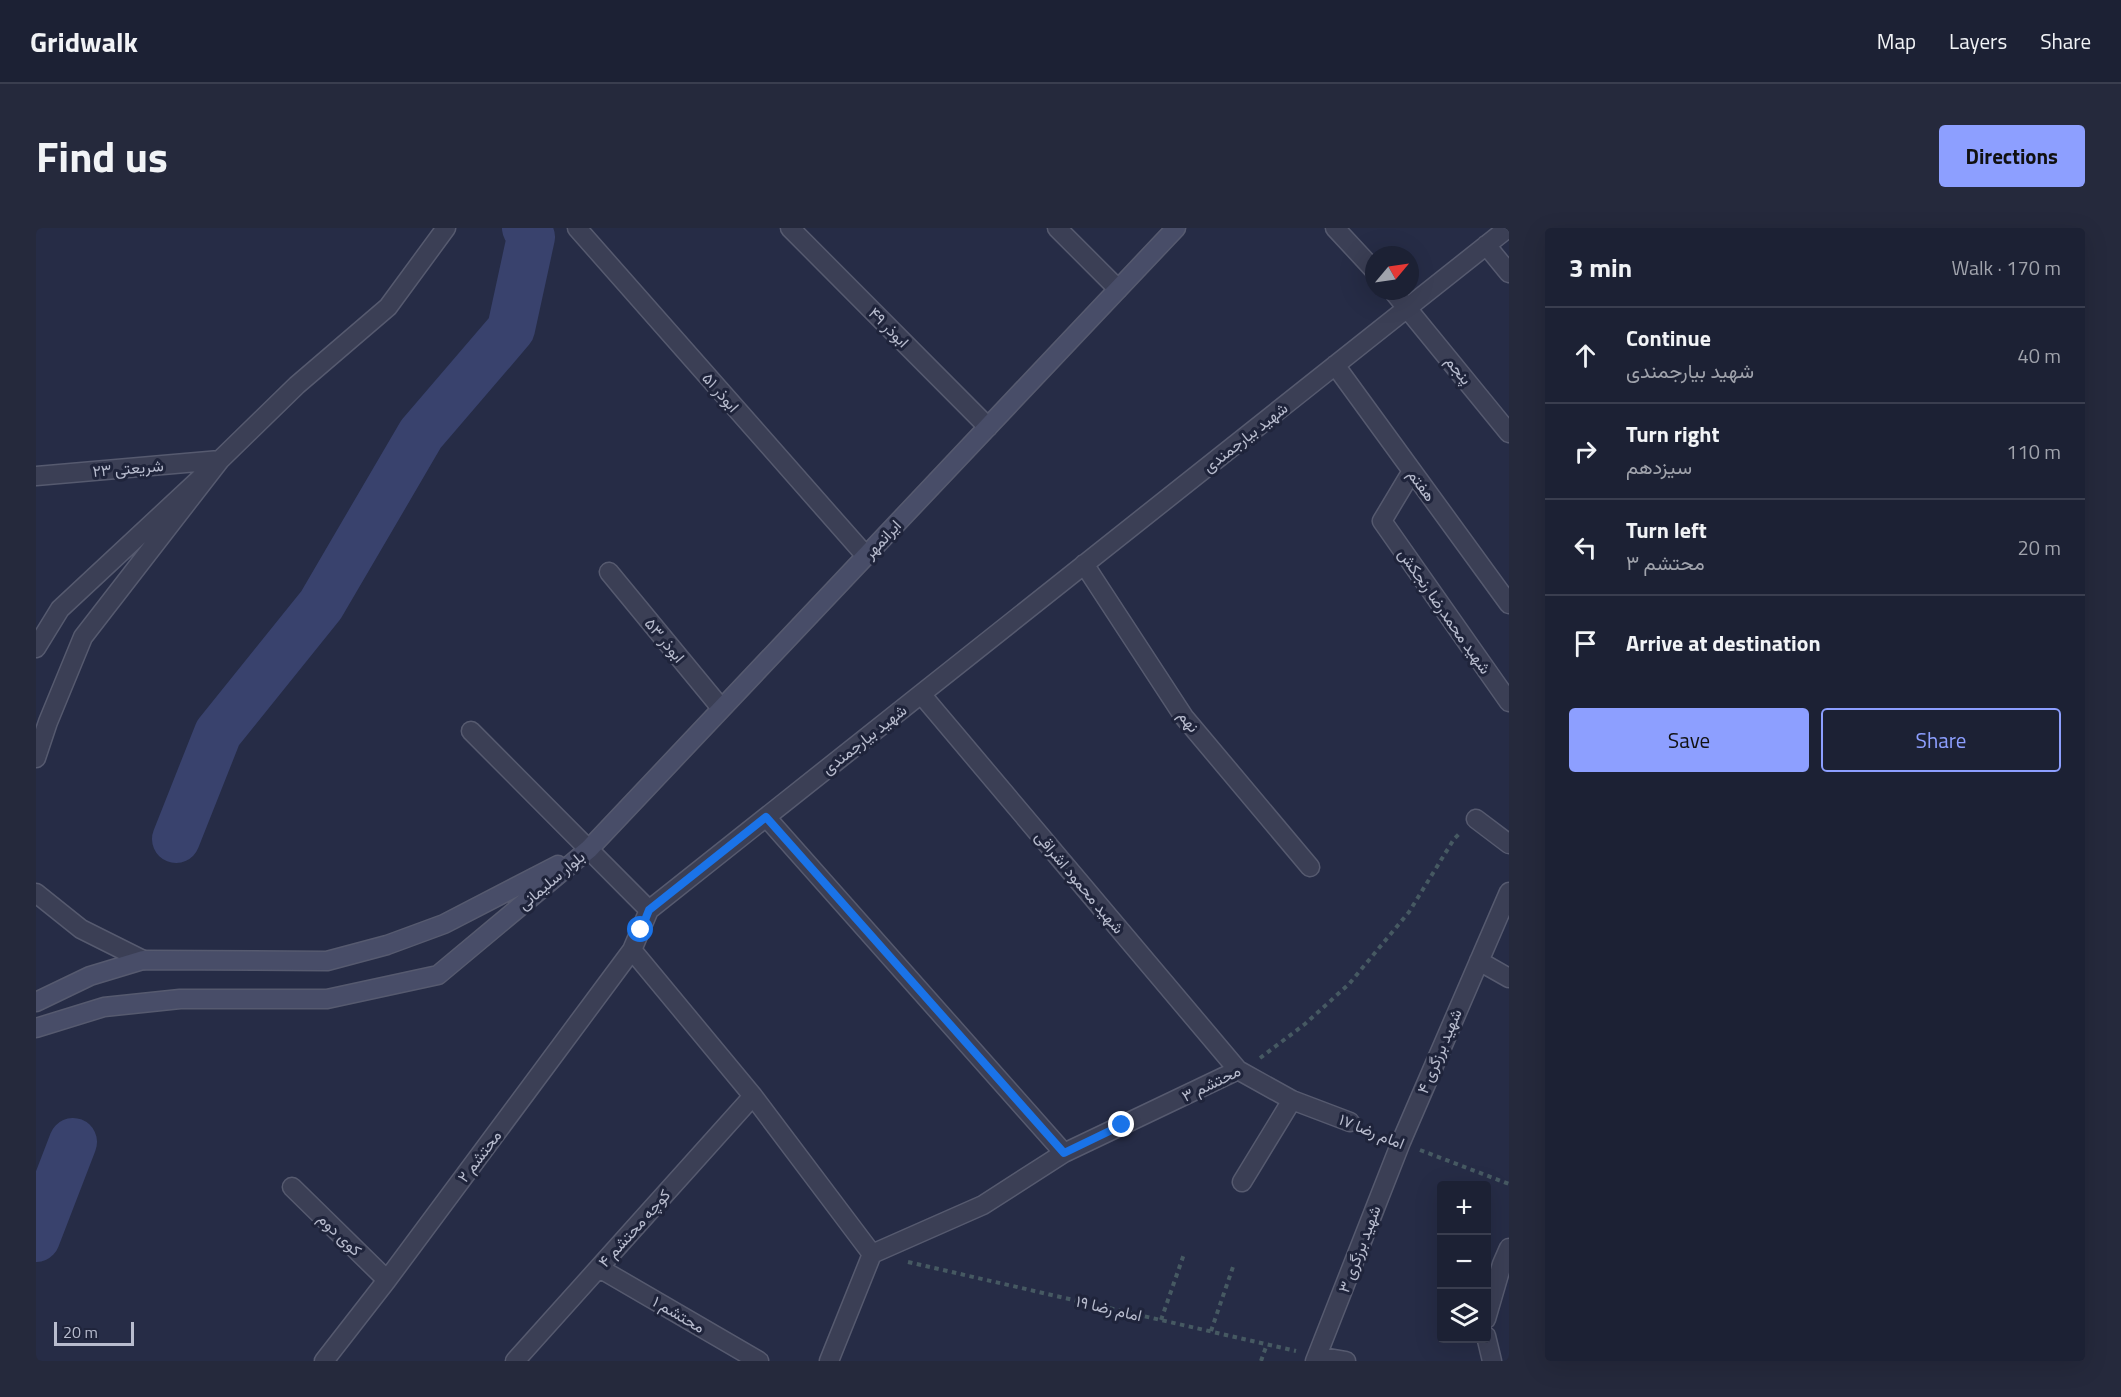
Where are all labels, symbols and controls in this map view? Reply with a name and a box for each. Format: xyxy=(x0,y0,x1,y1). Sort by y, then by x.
text: Gridwalk xyxy=(30,20,138,63)
text: Map xyxy=(1877,25,1916,57)
text: Layers xyxy=(1949,25,2007,57)
text: Share xyxy=(2040,25,2091,57)
text: Find us xyxy=(36,124,168,188)
button: Directions xyxy=(1939,125,2085,187)
north arrow xyxy=(1365,246,1419,300)
text: 3 min xyxy=(1569,248,1632,287)
text: Walk · 170 m xyxy=(1952,252,2061,283)
street label: ابوذر ۴۹ xyxy=(863,301,915,353)
text: Continue xyxy=(1626,321,1711,355)
icon: ahead xyxy=(1569,339,1602,372)
text: 40 m xyxy=(2017,340,2061,371)
street label: پنجم xyxy=(1440,350,1478,390)
text: شهید بیارجمندی xyxy=(1626,355,1754,386)
street label: ابوذر ۵۱ xyxy=(697,367,745,417)
street label: شهید بیارجمندی xyxy=(1197,396,1293,478)
text: Turn right xyxy=(1626,417,1720,451)
icon: right xyxy=(1569,435,1602,468)
text: 110 m xyxy=(2006,436,2061,467)
text: سیزدهم xyxy=(1626,451,1692,482)
street label: شریعتی ۲۳ xyxy=(91,453,165,483)
street label: هفتم xyxy=(1402,464,1442,506)
text: Turn left xyxy=(1626,513,1707,547)
street label: ایرانمهر xyxy=(857,514,906,565)
icon: left xyxy=(1569,531,1602,564)
text: 20 m xyxy=(2017,532,2061,563)
street label: شهید محمدرضا رنجکش xyxy=(1393,543,1497,679)
text: محتشم ۳ xyxy=(1626,547,1705,578)
street label: ۵۳ ابوذر xyxy=(639,612,691,668)
text: Arrive at destination xyxy=(1626,626,1821,660)
icon: arrive xyxy=(1569,627,1602,660)
street label: شهید بیارجمندی xyxy=(816,698,912,780)
street label: نهم xyxy=(1173,705,1205,737)
button: Save xyxy=(1569,708,1809,772)
button: Share xyxy=(1821,708,2061,772)
street label: شهید محمود اشراقی xyxy=(1030,825,1130,939)
street label: بلوار سلیمانی xyxy=(512,845,590,915)
route start xyxy=(627,916,653,942)
street label: ۴ شهید برزگری xyxy=(1410,1005,1468,1097)
street label: محتشم ۳ xyxy=(1177,1058,1245,1108)
street label: امام رضا ۱۷ xyxy=(1336,1107,1408,1155)
route end xyxy=(1108,1111,1134,1137)
street label: ۲ محتشم xyxy=(451,1125,507,1187)
map controls xyxy=(1437,1181,1491,1343)
button: + xyxy=(1437,1181,1491,1235)
street label: کوچه محتشم ۴ xyxy=(592,1183,676,1273)
street label: ۳ شهید برزگری xyxy=(1331,1202,1387,1296)
street label: کوی دوم xyxy=(312,1207,368,1261)
button: − xyxy=(1437,1235,1491,1289)
street label: محتشم ۱ xyxy=(648,1289,710,1339)
street label: امام رضا ۱۹ xyxy=(1074,1289,1144,1327)
button: layers xyxy=(1437,1289,1491,1343)
scale bar xyxy=(54,1319,134,1346)
text: 20 m xyxy=(63,1320,98,1344)

